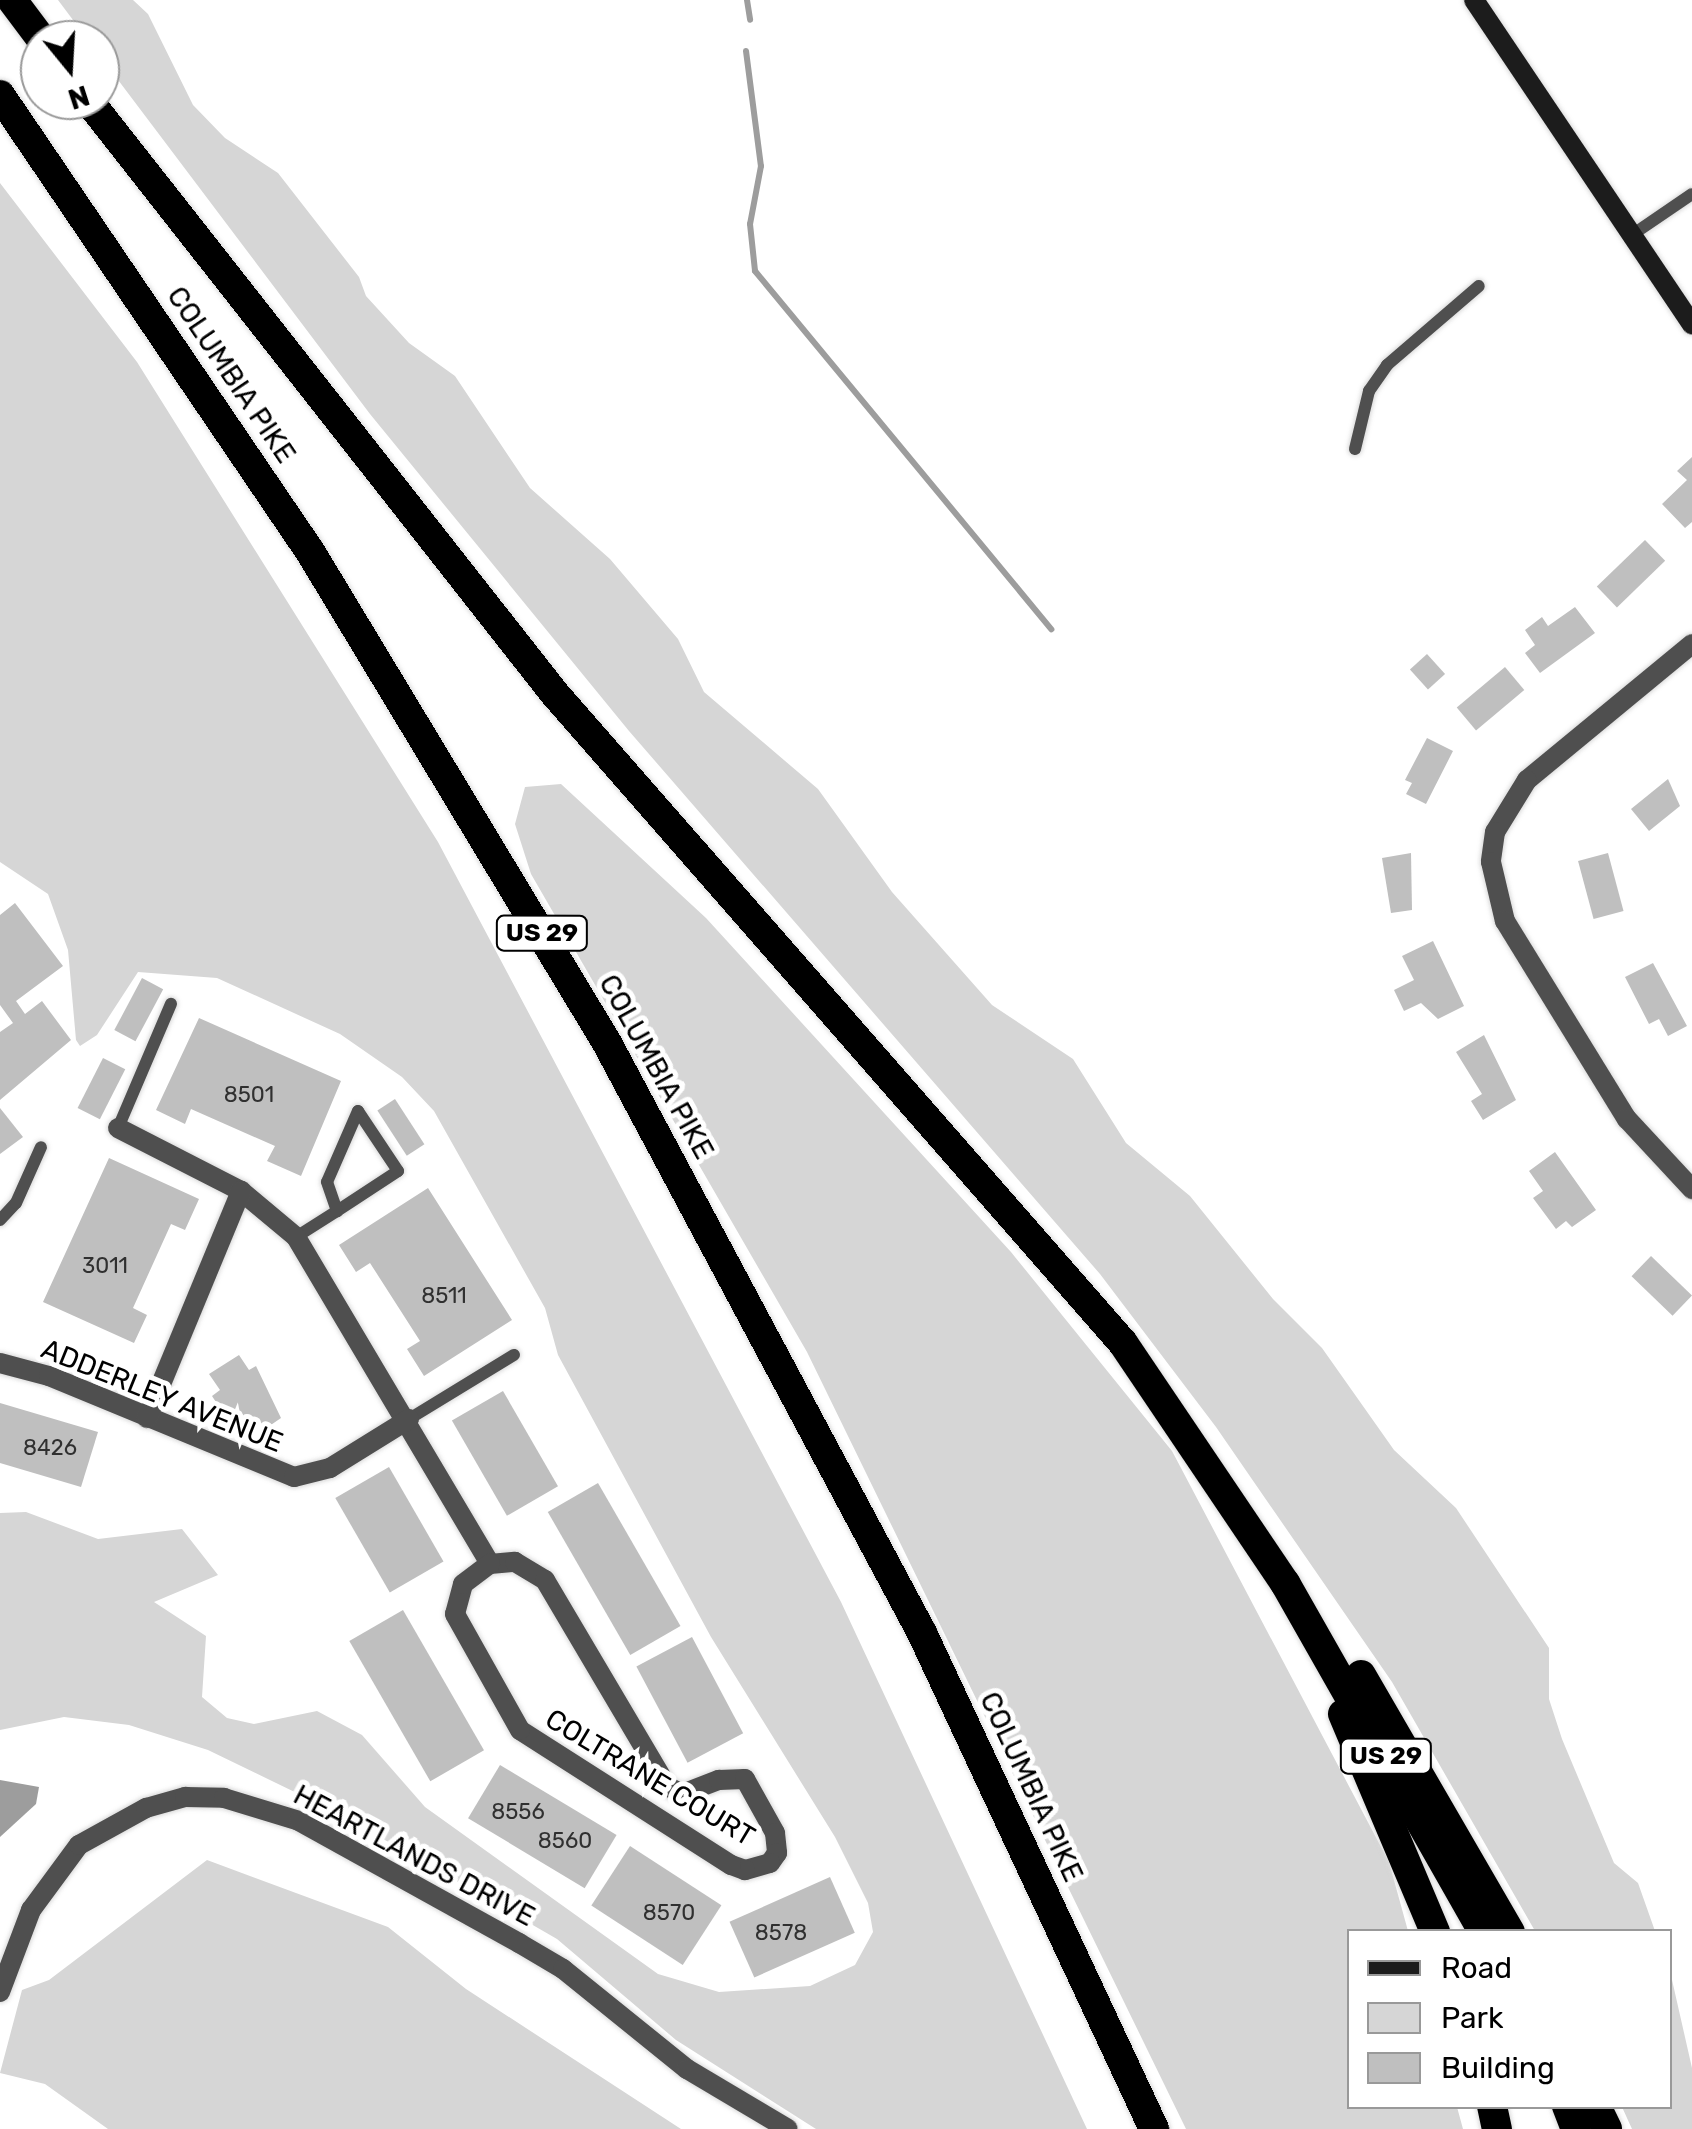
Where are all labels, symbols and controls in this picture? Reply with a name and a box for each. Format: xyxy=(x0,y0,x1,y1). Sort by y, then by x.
north arrow xyxy=(20,20,120,120)
text: N xyxy=(64,78,93,116)
street label: COLUMBIA PIKE xyxy=(159,280,303,470)
road number: US 29 xyxy=(494,913,590,953)
street label: COLUMBIA PIKE xyxy=(591,969,721,1165)
house number: 8501 xyxy=(224,1082,274,1108)
house number: 3011 xyxy=(82,1253,128,1279)
house number: 8511 xyxy=(421,1283,467,1309)
street label: ADDERLEY AVENUE xyxy=(36,1332,288,1460)
house number: 8426 xyxy=(23,1435,77,1461)
street label: COLUMBIA PIKE xyxy=(972,1686,1090,1888)
street label: COLTRANE COURT xyxy=(539,1702,761,1854)
road number: US 29 xyxy=(1338,1736,1434,1776)
street label: HEARTLANDS DRIVE xyxy=(288,1778,540,1934)
house number: 8556 xyxy=(491,1799,545,1825)
house number: 8560 xyxy=(538,1828,592,1854)
house number: 8570 xyxy=(643,1900,695,1926)
house number: 8578 xyxy=(755,1920,807,1946)
legend xyxy=(1347,1929,1672,2109)
text: Road xyxy=(1441,1950,1512,1986)
text: Park xyxy=(1441,2000,1503,2036)
text: Building xyxy=(1441,2050,1555,2086)

